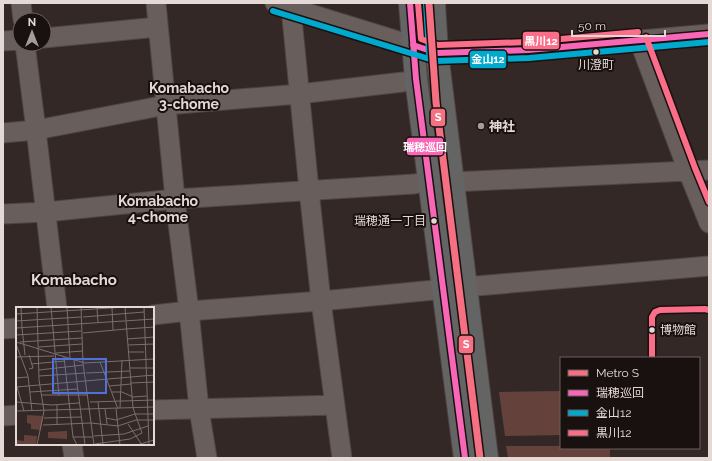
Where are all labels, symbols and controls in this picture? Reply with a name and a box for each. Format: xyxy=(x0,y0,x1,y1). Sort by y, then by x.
north arrow xyxy=(12,12,52,52)
scale bar xyxy=(572,12,665,38)
text: N xyxy=(28,16,36,29)
text: 50 m xyxy=(578,19,606,33)
line badge: 黒川12 xyxy=(522,31,560,50)
text: 黒川12 xyxy=(524,35,558,48)
marker: 川澄町 xyxy=(591,47,601,57)
line badge: 金山12 xyxy=(469,50,507,69)
text: 金山12 xyxy=(471,53,505,66)
place label: 川澄町 xyxy=(578,58,614,72)
district label: Komabacho 3-chome xyxy=(149,80,230,112)
line badge: S xyxy=(430,108,446,127)
text: S xyxy=(435,111,442,124)
place label: 神社 xyxy=(489,119,515,134)
marker: 神社 xyxy=(476,121,486,131)
line badge: 瑞穂巡回 xyxy=(406,137,444,156)
text: 瑞穂巡回 xyxy=(403,141,447,154)
district label: Komabacho 4-chome xyxy=(118,193,199,225)
place label: 瑞穂通一丁目 xyxy=(354,214,426,228)
marker: 瑞穂通一丁目 xyxy=(429,216,439,226)
district label: Komabacho xyxy=(31,271,117,289)
inset map xyxy=(16,307,154,445)
place label: 博物館 xyxy=(660,323,696,337)
marker: 博物館 xyxy=(647,325,657,335)
line badge: S xyxy=(458,335,474,354)
text: S xyxy=(463,338,470,351)
legend xyxy=(560,357,700,449)
text: Metro S xyxy=(596,366,639,380)
text: 瑞穂巡回 xyxy=(596,386,644,400)
text: 金山12 xyxy=(596,406,631,420)
text: 黒川12 xyxy=(596,426,631,440)

